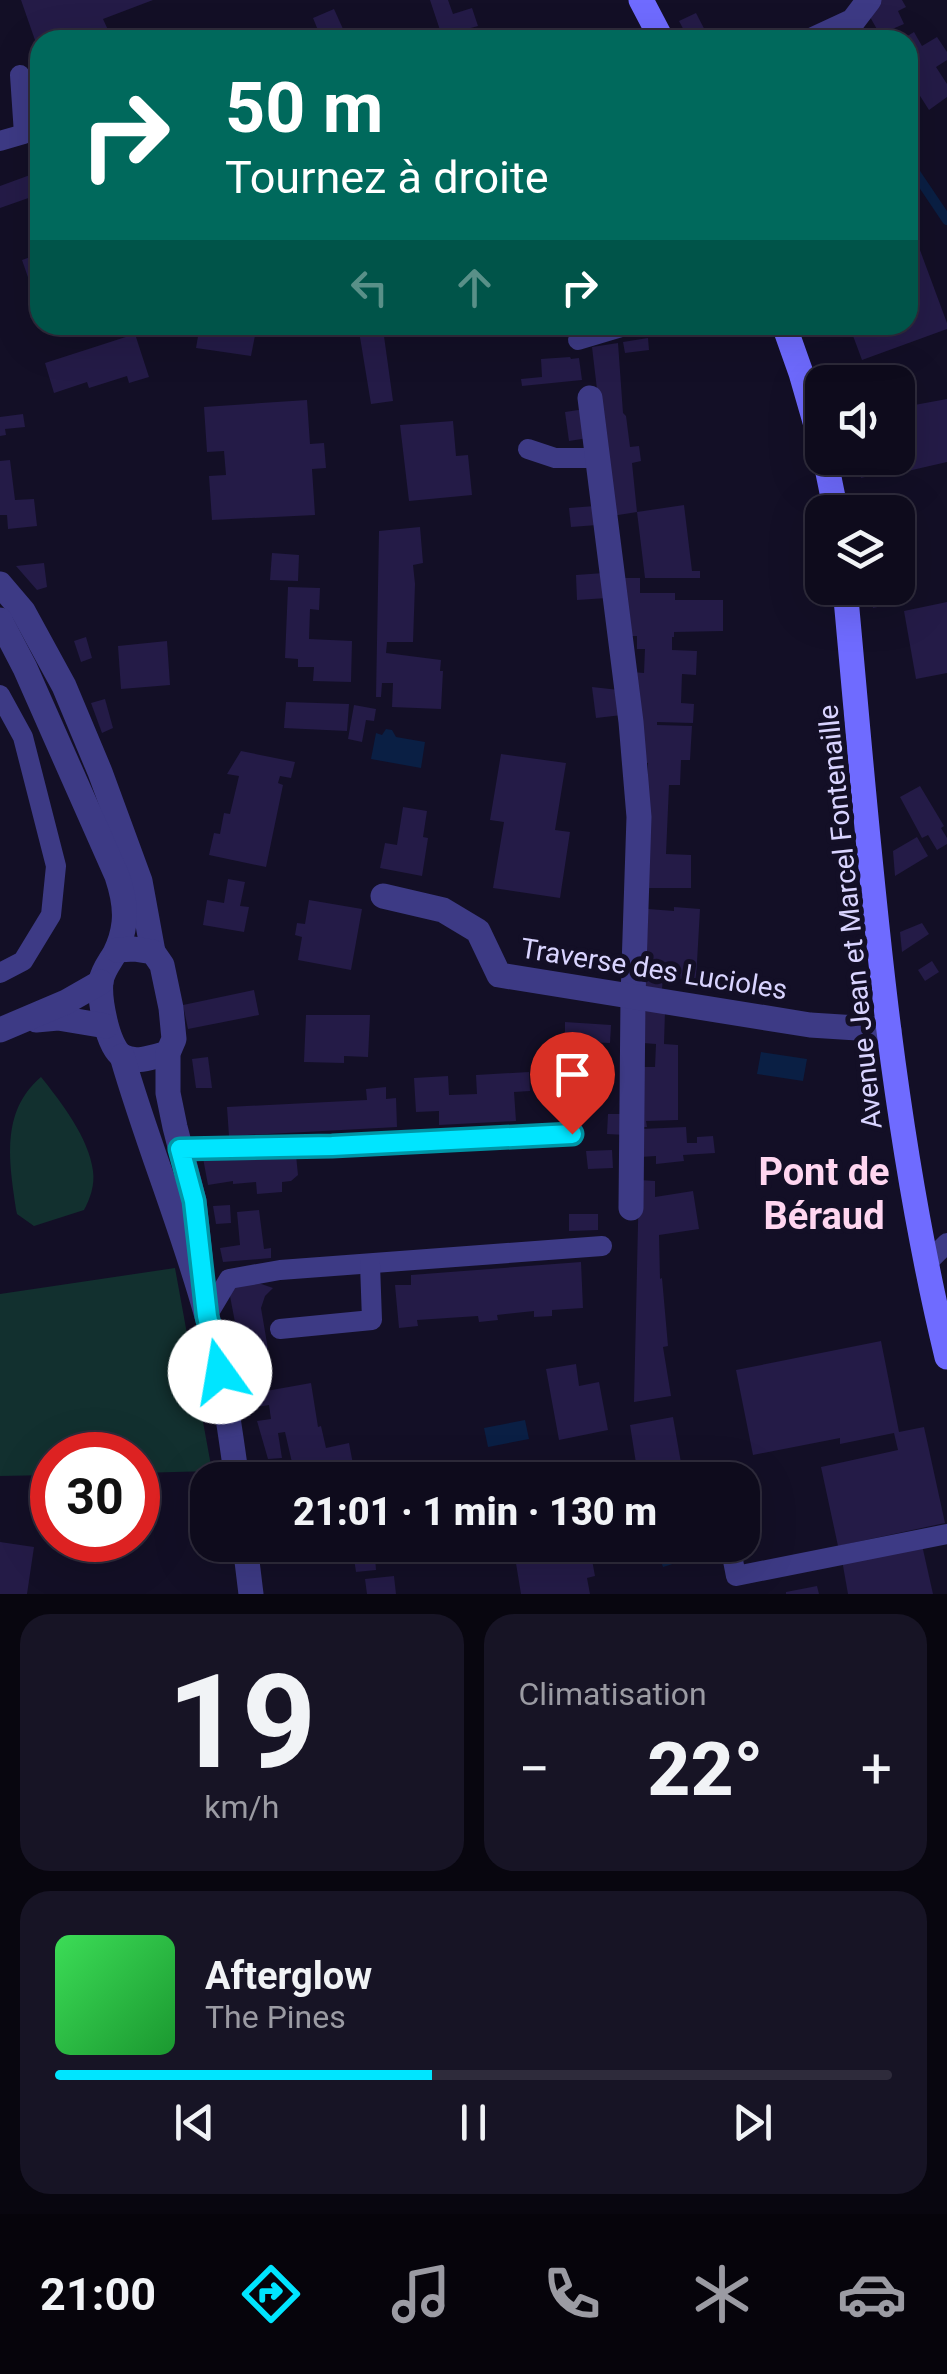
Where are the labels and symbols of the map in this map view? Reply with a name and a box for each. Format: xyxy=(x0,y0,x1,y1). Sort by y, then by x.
street label: Avenue Jean et Marcel Fontenaille xyxy=(811,703,889,1131)
street label: Traverse des Lucioles xyxy=(519,932,789,1006)
pin xyxy=(530,1032,615,1135)
district label: Pont de Béraud xyxy=(758,1150,890,1238)
position arrow xyxy=(168,1320,272,1424)
speed limit sign: 30 xyxy=(30,1432,160,1562)

